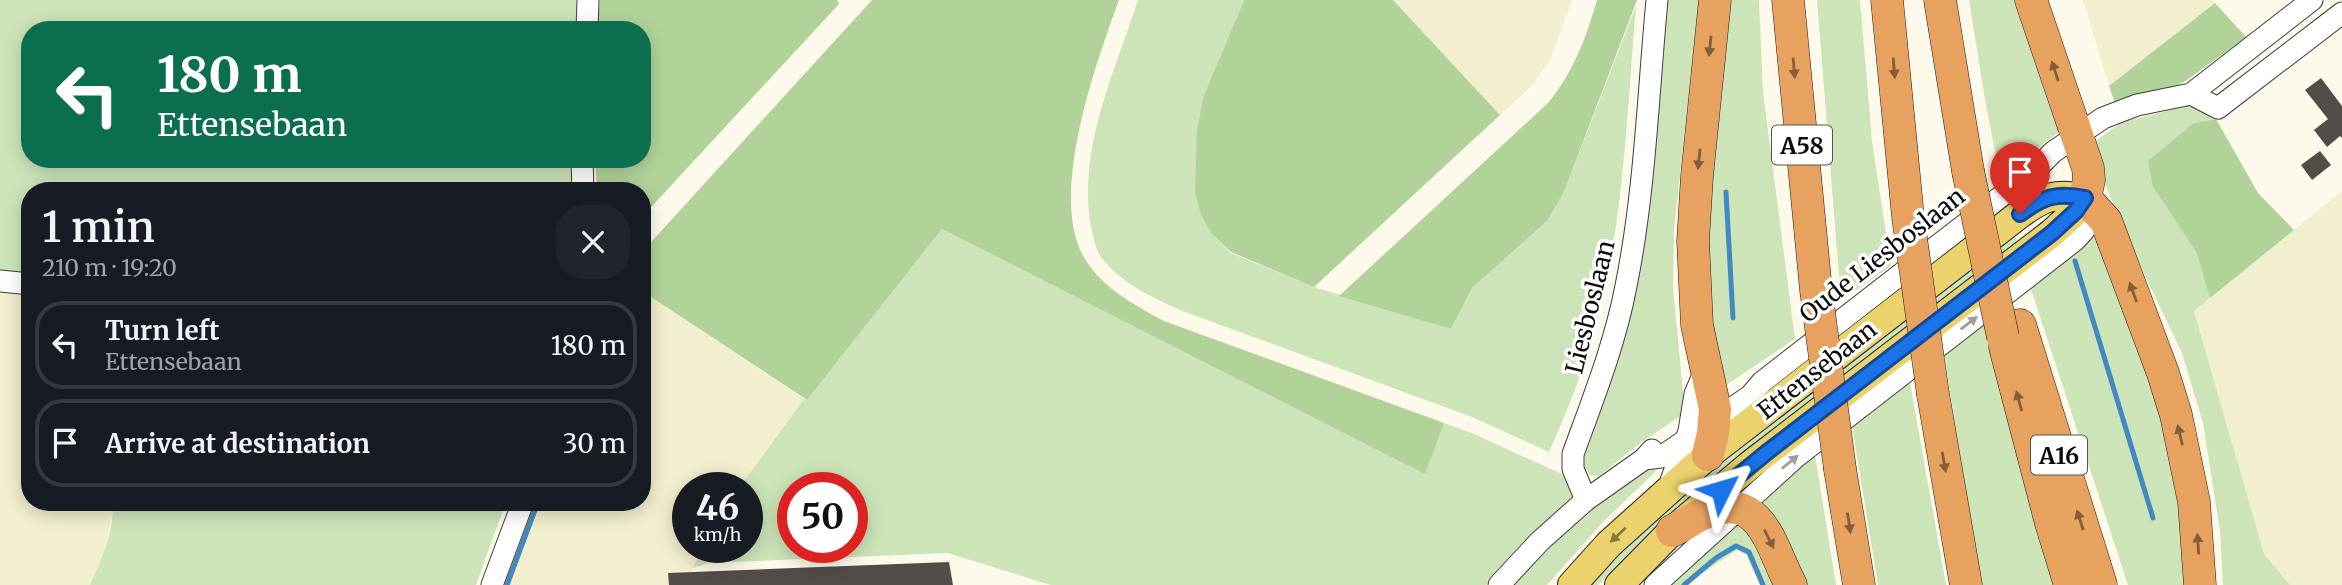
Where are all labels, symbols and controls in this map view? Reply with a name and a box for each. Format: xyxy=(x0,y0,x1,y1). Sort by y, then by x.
one-way arrow xyxy=(1704,35,1715,57)
text: 180 m xyxy=(157,44,302,105)
icon: left xyxy=(42,49,133,140)
one-way arrow xyxy=(1789,57,1800,79)
one-way arrow xyxy=(1889,57,1900,79)
one-way arrow xyxy=(2049,60,2060,81)
text: Ettensebaan xyxy=(157,105,347,145)
road number: A58 xyxy=(1772,126,1832,164)
pin xyxy=(1990,142,2050,214)
one-way arrow xyxy=(1693,148,1704,170)
icon: arrive xyxy=(2001,153,2039,191)
street label: Oude Liesboslaan xyxy=(1793,181,1971,329)
text: 1 min xyxy=(42,201,155,253)
button: close xyxy=(556,205,630,279)
street label: Liesboslaan xyxy=(1558,237,1622,377)
text: 210 m · 19:20 xyxy=(42,253,177,282)
one-way arrow xyxy=(2127,282,2138,303)
text: Turn left xyxy=(105,314,219,347)
street label: Ettensebaan xyxy=(1751,314,1883,426)
one-way arrow xyxy=(1960,315,1978,330)
icon: left xyxy=(46,326,84,364)
text: 180 m xyxy=(551,329,626,362)
text: Ettensebaan xyxy=(105,347,242,376)
one-way arrow xyxy=(2013,390,2024,412)
icon: arrive xyxy=(46,424,84,462)
one-way arrow xyxy=(2175,424,2186,446)
text: Arrive at destination xyxy=(105,427,370,460)
text: 30 m xyxy=(563,427,626,460)
road number: A16 xyxy=(2031,436,2087,475)
one-way arrow xyxy=(1939,451,1950,473)
position arrow xyxy=(1684,453,1758,527)
one-way arrow xyxy=(1780,455,1798,470)
speed limit sign: 50 xyxy=(777,472,868,563)
text: 46 xyxy=(696,486,739,530)
one-way arrow xyxy=(2074,509,2085,530)
one-way arrow xyxy=(1844,512,1855,534)
text: km/h xyxy=(694,523,741,546)
one-way arrow xyxy=(1610,527,1627,543)
one-way arrow xyxy=(1763,529,1774,549)
one-way arrow xyxy=(2192,532,2203,554)

